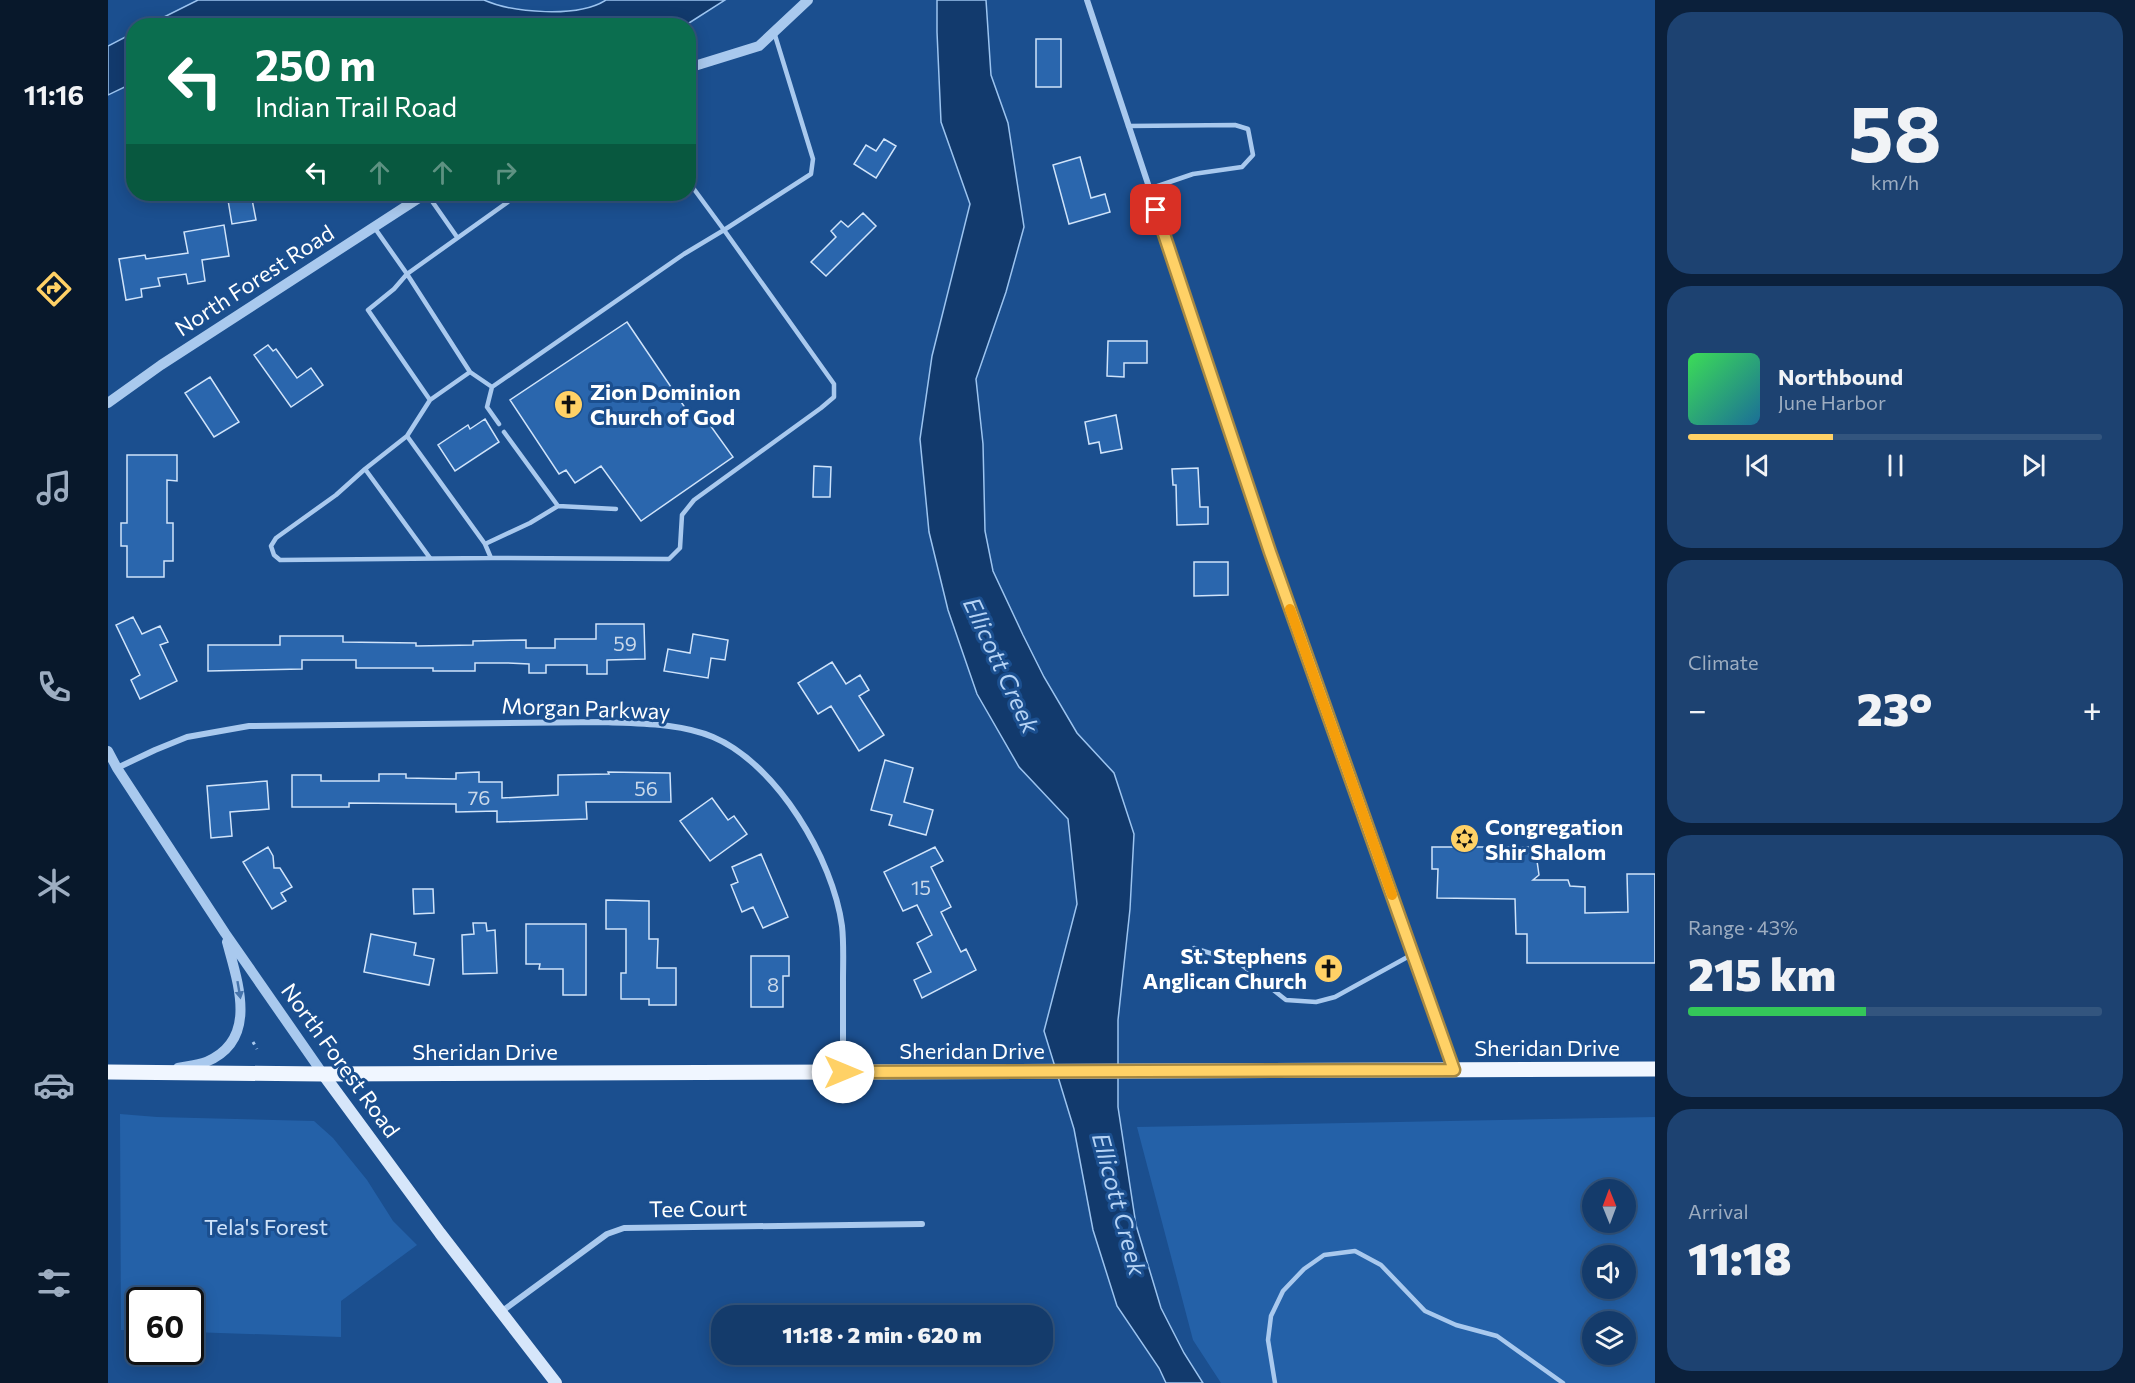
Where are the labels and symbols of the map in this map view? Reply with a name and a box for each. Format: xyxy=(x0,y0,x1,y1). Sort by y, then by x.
pin xyxy=(1130,184,1181,235)
street label: North Forest Road xyxy=(169,219,339,341)
place label: Zion Dominion Church of God xyxy=(590,378,741,430)
church icon: Zion Dominion Church of God xyxy=(553,388,585,420)
water label: Ellicott Creek xyxy=(958,592,1047,738)
house number: 59 xyxy=(613,631,637,655)
street label: Morgan Parkway xyxy=(501,692,671,724)
house number: 56 xyxy=(634,776,658,800)
house number: 76 xyxy=(468,785,490,809)
place label: Congregation Shir Shalom xyxy=(1485,813,1623,865)
synagogue icon: Congregation Shir Shalom xyxy=(1448,823,1480,855)
house number: 15 xyxy=(911,875,931,899)
place label: St. Stephens Anglican Church xyxy=(1143,942,1307,994)
church icon: St. Stephens Anglican Church xyxy=(1312,952,1344,984)
house number: 8 xyxy=(767,972,779,996)
street label: North Forest Road xyxy=(276,978,406,1142)
one-way arrow xyxy=(235,981,244,1000)
street label: Sheridan Drive xyxy=(1474,1034,1620,1061)
street label: Sheridan Drive xyxy=(899,1037,1045,1064)
street label: Sheridan Drive xyxy=(412,1038,558,1065)
position arrow xyxy=(811,1040,875,1104)
water label: Ellicott Creek xyxy=(1087,1129,1153,1280)
north arrow xyxy=(1582,1179,1636,1233)
street label: Tee Court xyxy=(649,1194,747,1222)
park label: Tela's Forest xyxy=(204,1213,328,1240)
speed limit sign: 60 xyxy=(126,1287,204,1365)

